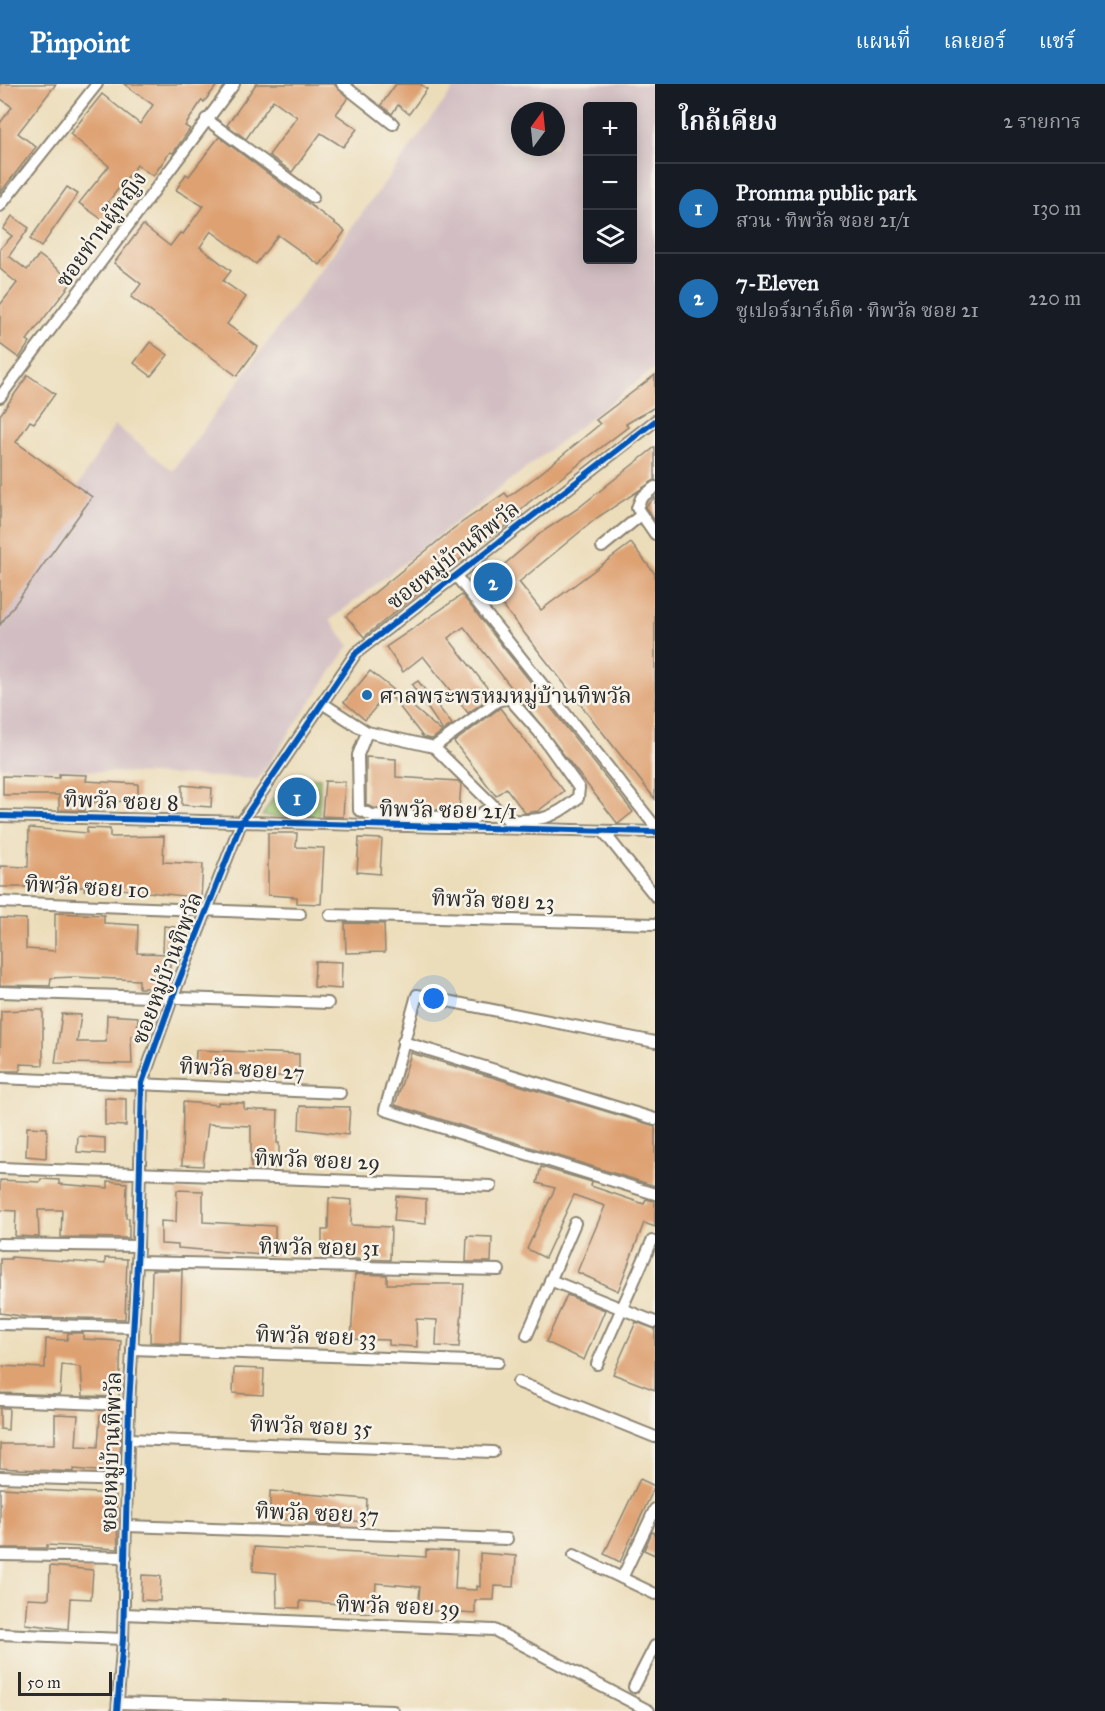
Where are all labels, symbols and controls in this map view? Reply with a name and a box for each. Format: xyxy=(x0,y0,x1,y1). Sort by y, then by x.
text: Pinpoint xyxy=(30,25,130,60)
text: แผนที่ xyxy=(856,28,911,54)
text: เลเยอร์ xyxy=(944,28,1006,54)
text: แชร์ xyxy=(1039,28,1075,54)
north arrow xyxy=(511,102,565,156)
map controls xyxy=(583,102,637,264)
button: + xyxy=(583,102,637,156)
text: ใกล้เคียง xyxy=(679,105,778,137)
text: 2 รายการ xyxy=(1003,109,1081,133)
button: − xyxy=(583,156,637,210)
street label: ซอยท่านผู้หญิง xyxy=(50,165,152,293)
text: Promma public park xyxy=(736,179,917,206)
text: 1 xyxy=(695,196,702,220)
text: 130 m xyxy=(1032,196,1081,220)
text: สวน · ทิพวัล ซอย 21/1 xyxy=(736,208,910,232)
button: layers xyxy=(583,210,637,264)
text: 7-Eleven xyxy=(736,269,819,296)
text: 2 xyxy=(694,286,703,310)
text: 220 m xyxy=(1029,286,1081,310)
text: ซูเปอร์มาร์เก็ต · ทิพวัล ซอย 21 xyxy=(736,298,979,322)
street label: ซอยหมู่บ้านทิพวัล xyxy=(381,495,525,615)
pin: 2 xyxy=(474,560,512,604)
place label: ศาลพระพรหมหมู่บ้านทิพวัล xyxy=(379,682,632,709)
marker: ศาลพระพรหมหมู่บ้านทิพวัล xyxy=(360,688,374,702)
pin: 1 xyxy=(278,774,316,820)
street label: ทิพวัล ซอย 8 xyxy=(63,785,179,817)
street label: ทิพวัล ซอย 21/1 xyxy=(379,795,517,825)
street label: ทิพวัล ซอย 10 xyxy=(24,870,150,904)
street label: ทิพวัล ซอย 23 xyxy=(431,884,555,916)
street label: ซอยหมู่บ้านทิพวัล xyxy=(125,888,209,1048)
your location xyxy=(419,984,448,1013)
street label: ทิพวัล ซอย 27 xyxy=(179,1052,305,1086)
street label: ทิพวัล ซอย 29 xyxy=(253,1144,381,1176)
street label: ทิพวัล ซอย 31 xyxy=(258,1232,380,1262)
street label: ทิพวัล ซอย 33 xyxy=(255,1320,377,1352)
street label: ซอยหมู่บ้านทิพวัล xyxy=(95,1371,127,1533)
street label: ทิพวัล ซอย 35 xyxy=(249,1410,373,1442)
street label: ทิพวัล ซอย 37 xyxy=(255,1497,379,1529)
street label: ทิพวัล ซอย 39 xyxy=(335,1590,461,1622)
scale bar xyxy=(18,1669,112,1696)
text: 50 m xyxy=(27,1673,61,1692)

